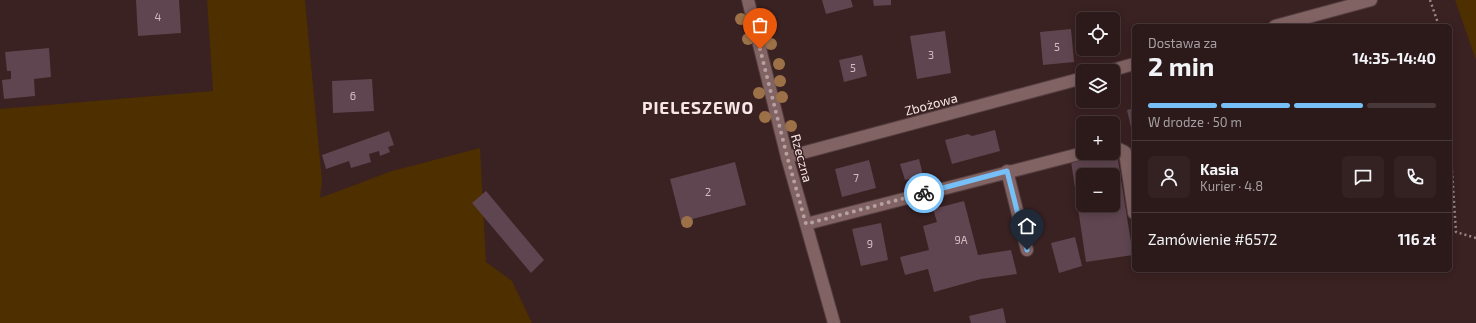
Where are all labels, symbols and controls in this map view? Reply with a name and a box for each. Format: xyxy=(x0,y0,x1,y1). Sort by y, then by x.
pin xyxy=(743,8,777,49)
house number: 4 xyxy=(155,10,162,23)
map controls xyxy=(1076,12,1120,212)
button: locate xyxy=(1076,12,1120,56)
icon: bag xyxy=(749,14,771,36)
text: Dostawa za xyxy=(1148,35,1217,51)
house number: 5 xyxy=(1054,40,1060,53)
house number: 3 xyxy=(928,48,934,61)
text: 14:35–14:40 xyxy=(1352,49,1436,67)
text: 2 min xyxy=(1148,50,1214,81)
house number: 5 xyxy=(850,61,856,74)
button: layers xyxy=(1076,64,1120,108)
house number: 6 xyxy=(350,89,356,102)
street label: Zbożowa xyxy=(903,89,959,119)
district label: PIELESZEWO xyxy=(642,97,754,117)
text: W drodze · 50 m xyxy=(1148,114,1242,130)
button: + xyxy=(1076,116,1120,160)
street label: Rzeczna xyxy=(788,132,816,184)
button: person xyxy=(1148,156,1190,198)
button: chat xyxy=(1342,156,1384,198)
button: phone xyxy=(1394,156,1436,198)
text: Kasia xyxy=(1200,160,1239,178)
button: − xyxy=(1076,168,1120,212)
house number: 7 xyxy=(853,171,859,184)
courier xyxy=(904,173,944,213)
text: Kurier · 4.8 xyxy=(1200,178,1263,194)
icon: bike xyxy=(913,182,935,204)
house number: 2 xyxy=(705,185,711,198)
pin xyxy=(1010,209,1044,250)
icon: home xyxy=(1016,215,1038,237)
text: Zamówienie #6572 xyxy=(1148,230,1277,248)
text: 116 zł xyxy=(1398,230,1436,248)
house number: 9A xyxy=(954,233,968,246)
house number: 9 xyxy=(867,237,873,250)

